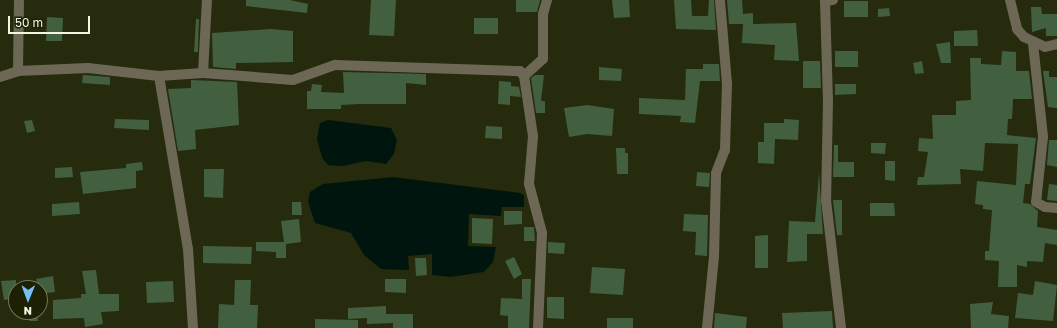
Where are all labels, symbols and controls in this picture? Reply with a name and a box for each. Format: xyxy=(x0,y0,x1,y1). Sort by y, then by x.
scale bar xyxy=(10,8,92,34)
text: 50 m xyxy=(15,15,43,30)
north arrow xyxy=(8,280,48,320)
text: N xyxy=(23,305,32,318)

